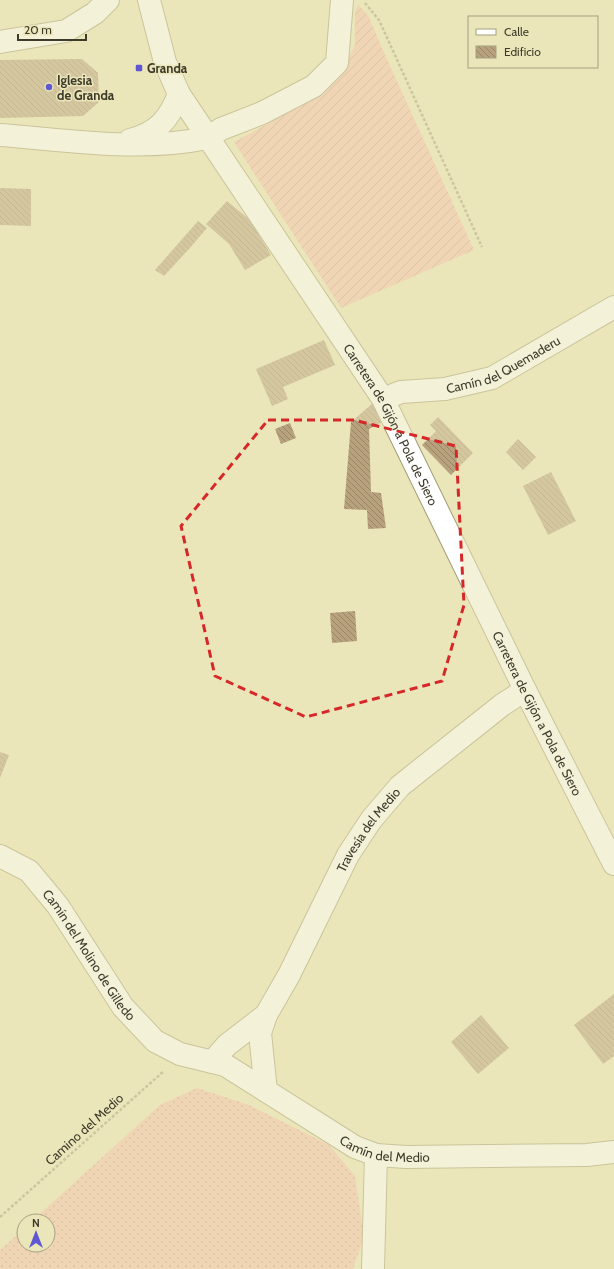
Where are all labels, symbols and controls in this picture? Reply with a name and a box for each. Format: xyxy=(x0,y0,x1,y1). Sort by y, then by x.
scale bar xyxy=(18,16,86,42)
legend xyxy=(468,16,598,68)
text: 20 m xyxy=(24,22,52,37)
text: Calle xyxy=(504,24,529,39)
text: Edificio xyxy=(504,44,541,59)
place label: Granda xyxy=(147,60,188,76)
marker: Granda xyxy=(134,63,144,73)
place label: Iglesia de Granda xyxy=(57,72,115,103)
marker: Iglesia de Granda xyxy=(44,82,54,92)
street label: Camín del Quemaderu xyxy=(445,332,563,396)
street label: Carretera de Gijón a Pola de Siero xyxy=(340,340,442,508)
street label: Carretera de Gijón a Pola de Siero xyxy=(489,628,586,798)
street label: Travesía del Medio xyxy=(333,784,403,875)
street label: Camín del Molino de Gilledo xyxy=(39,886,139,1024)
street label: Camino del Medio xyxy=(42,1090,126,1168)
street label: Camín del Medio xyxy=(337,1131,430,1165)
north arrow xyxy=(16,1213,56,1253)
text: N xyxy=(32,1216,40,1230)

